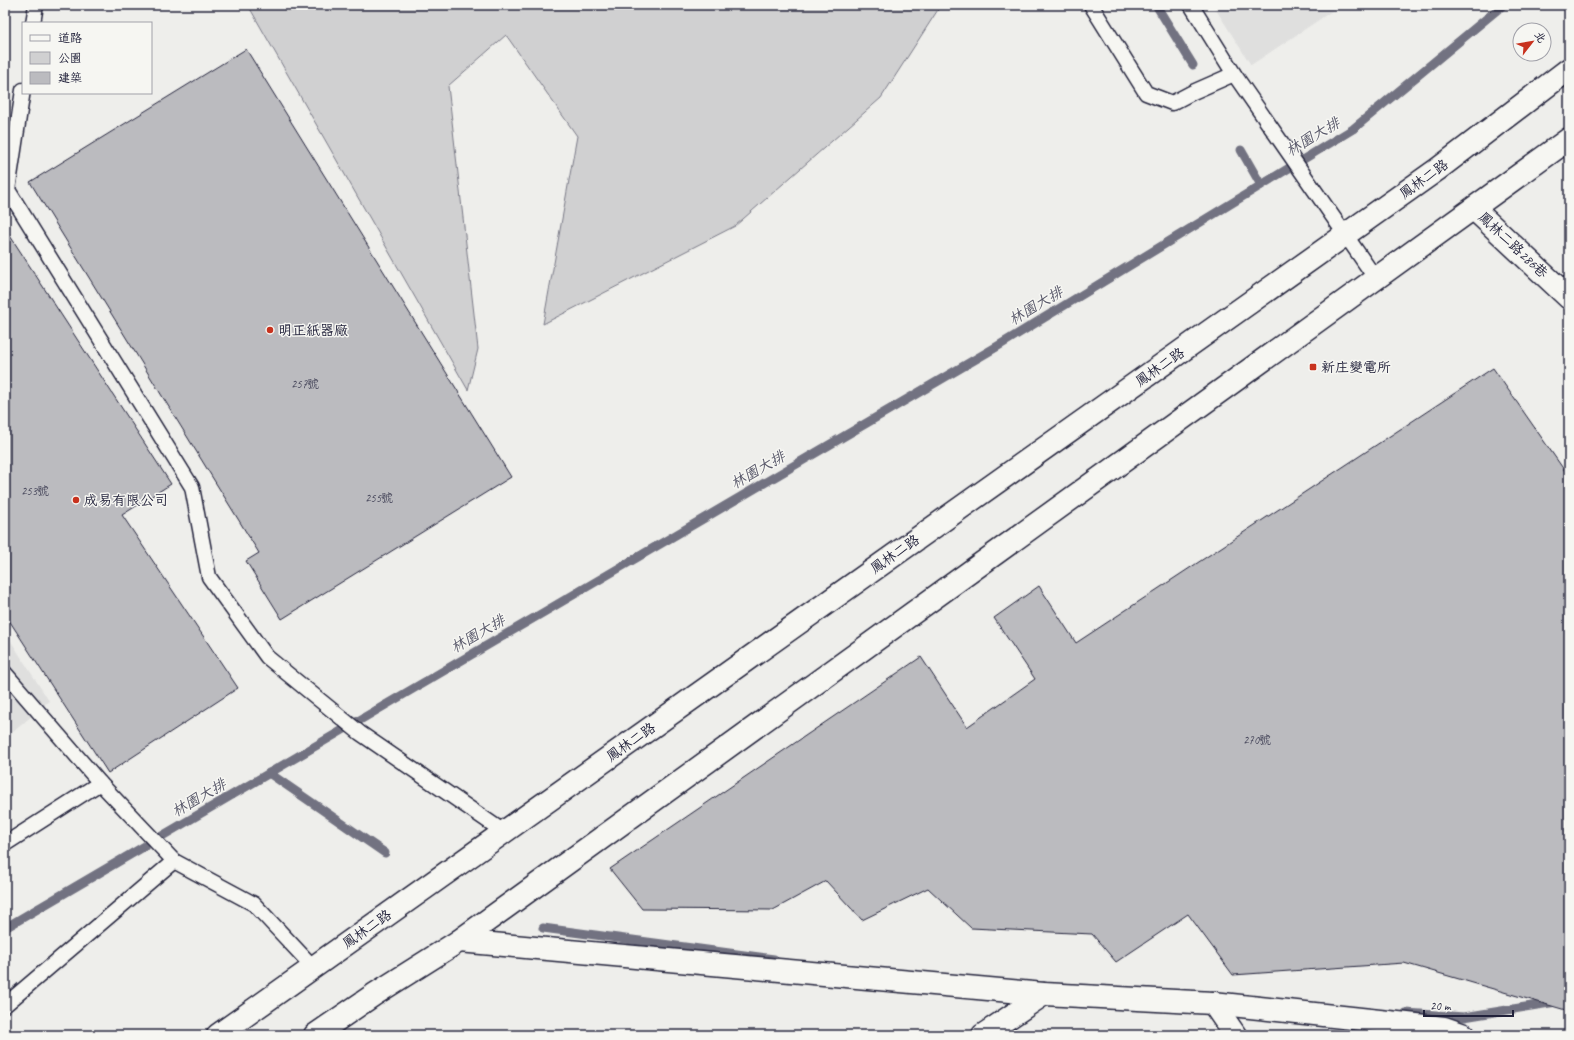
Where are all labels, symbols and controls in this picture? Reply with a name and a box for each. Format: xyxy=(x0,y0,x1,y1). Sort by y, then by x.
legend xyxy=(22,22,152,94)
north arrow xyxy=(1512,22,1552,62)
text: 北 xyxy=(1532,29,1549,45)
text: 道路 xyxy=(58,30,82,46)
text: 公園 xyxy=(58,50,82,66)
text: 建築 xyxy=(58,70,82,86)
water label: 林園大排 xyxy=(1282,112,1345,161)
street label: 鳳林二路 xyxy=(1396,156,1452,202)
street label: 鳳林二路286巷 xyxy=(1475,208,1552,282)
water label: 林園大排 xyxy=(1005,281,1068,330)
place label: 明正紙器廠 xyxy=(278,322,348,339)
marker: 明正紙器廠 xyxy=(265,325,275,335)
street label: 鳳林二路 xyxy=(1132,344,1188,390)
place label: 新庄變電所 xyxy=(1321,359,1391,376)
marker: 新庄變電所 xyxy=(1308,362,1318,372)
house number: 257號 xyxy=(291,376,319,392)
water label: 林園大排 xyxy=(727,446,790,493)
house number: 253號 xyxy=(21,483,49,499)
house number: 255號 xyxy=(365,490,393,506)
place label: 成易有限公司 xyxy=(84,492,168,509)
marker: 成易有限公司 xyxy=(71,495,81,505)
street label: 鳳林二路 xyxy=(867,531,923,577)
water label: 林園大排 xyxy=(447,610,510,657)
street label: 鳳林二路 xyxy=(603,719,659,765)
house number: 270號 xyxy=(1243,732,1271,748)
water label: 林園大排 xyxy=(168,774,231,821)
street label: 鳳林二路 xyxy=(339,906,395,952)
scale bar xyxy=(1424,992,1513,1018)
text: 20 m xyxy=(1430,998,1452,1014)

